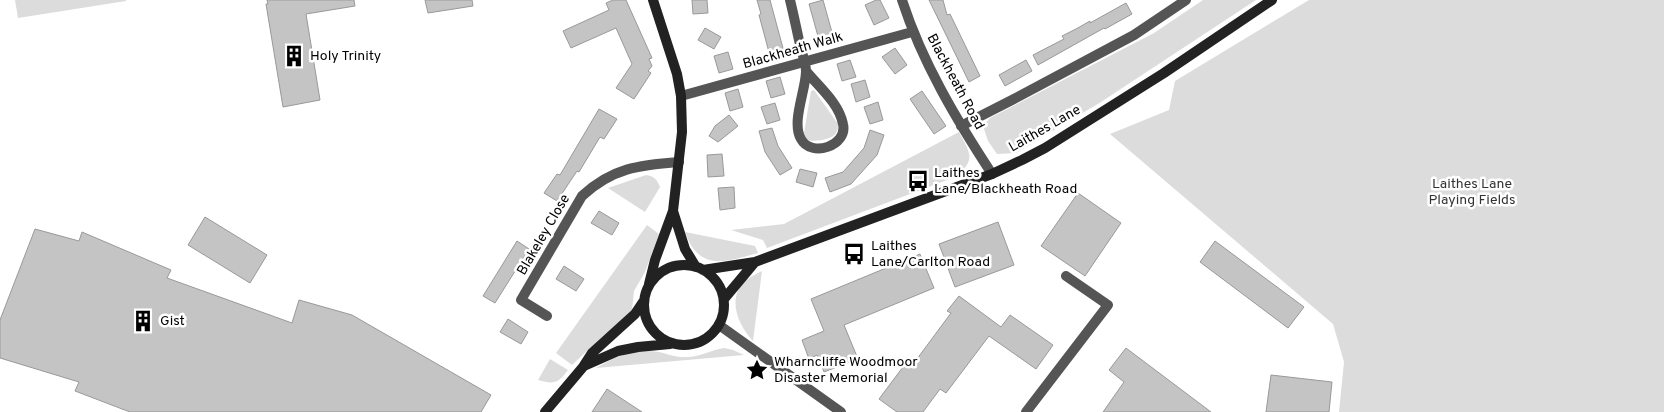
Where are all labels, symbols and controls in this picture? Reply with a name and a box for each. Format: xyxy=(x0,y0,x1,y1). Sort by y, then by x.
street label: Blackheath Walk xyxy=(741,29,845,73)
street label: Blackheath Road xyxy=(923,31,987,133)
building icon: Holy Trinity xyxy=(281,43,307,69)
place label: Holy Trinity xyxy=(310,48,381,65)
street label: Laithes Lane xyxy=(1006,102,1084,156)
place label: Laithes Lane/Blackheath Road xyxy=(934,165,1077,198)
bus stop icon: Laithes Lane/Blackheath Road xyxy=(905,168,931,194)
park label: Laithes Lane Playing Fields xyxy=(1428,176,1516,209)
street label: Blakeley Close xyxy=(514,191,574,279)
place label: Laithes Lane/Carlton Road xyxy=(871,238,990,271)
bus stop icon: Laithes Lane/Carlton Road xyxy=(841,241,867,267)
building icon: Gist xyxy=(130,308,156,334)
place label: Gist xyxy=(160,313,185,330)
place label: Wharncliffe Woodmoor Disaster Memorial xyxy=(774,354,918,387)
place icon: Wharncliffe Woodmoor Disaster Memorial xyxy=(744,357,770,383)

